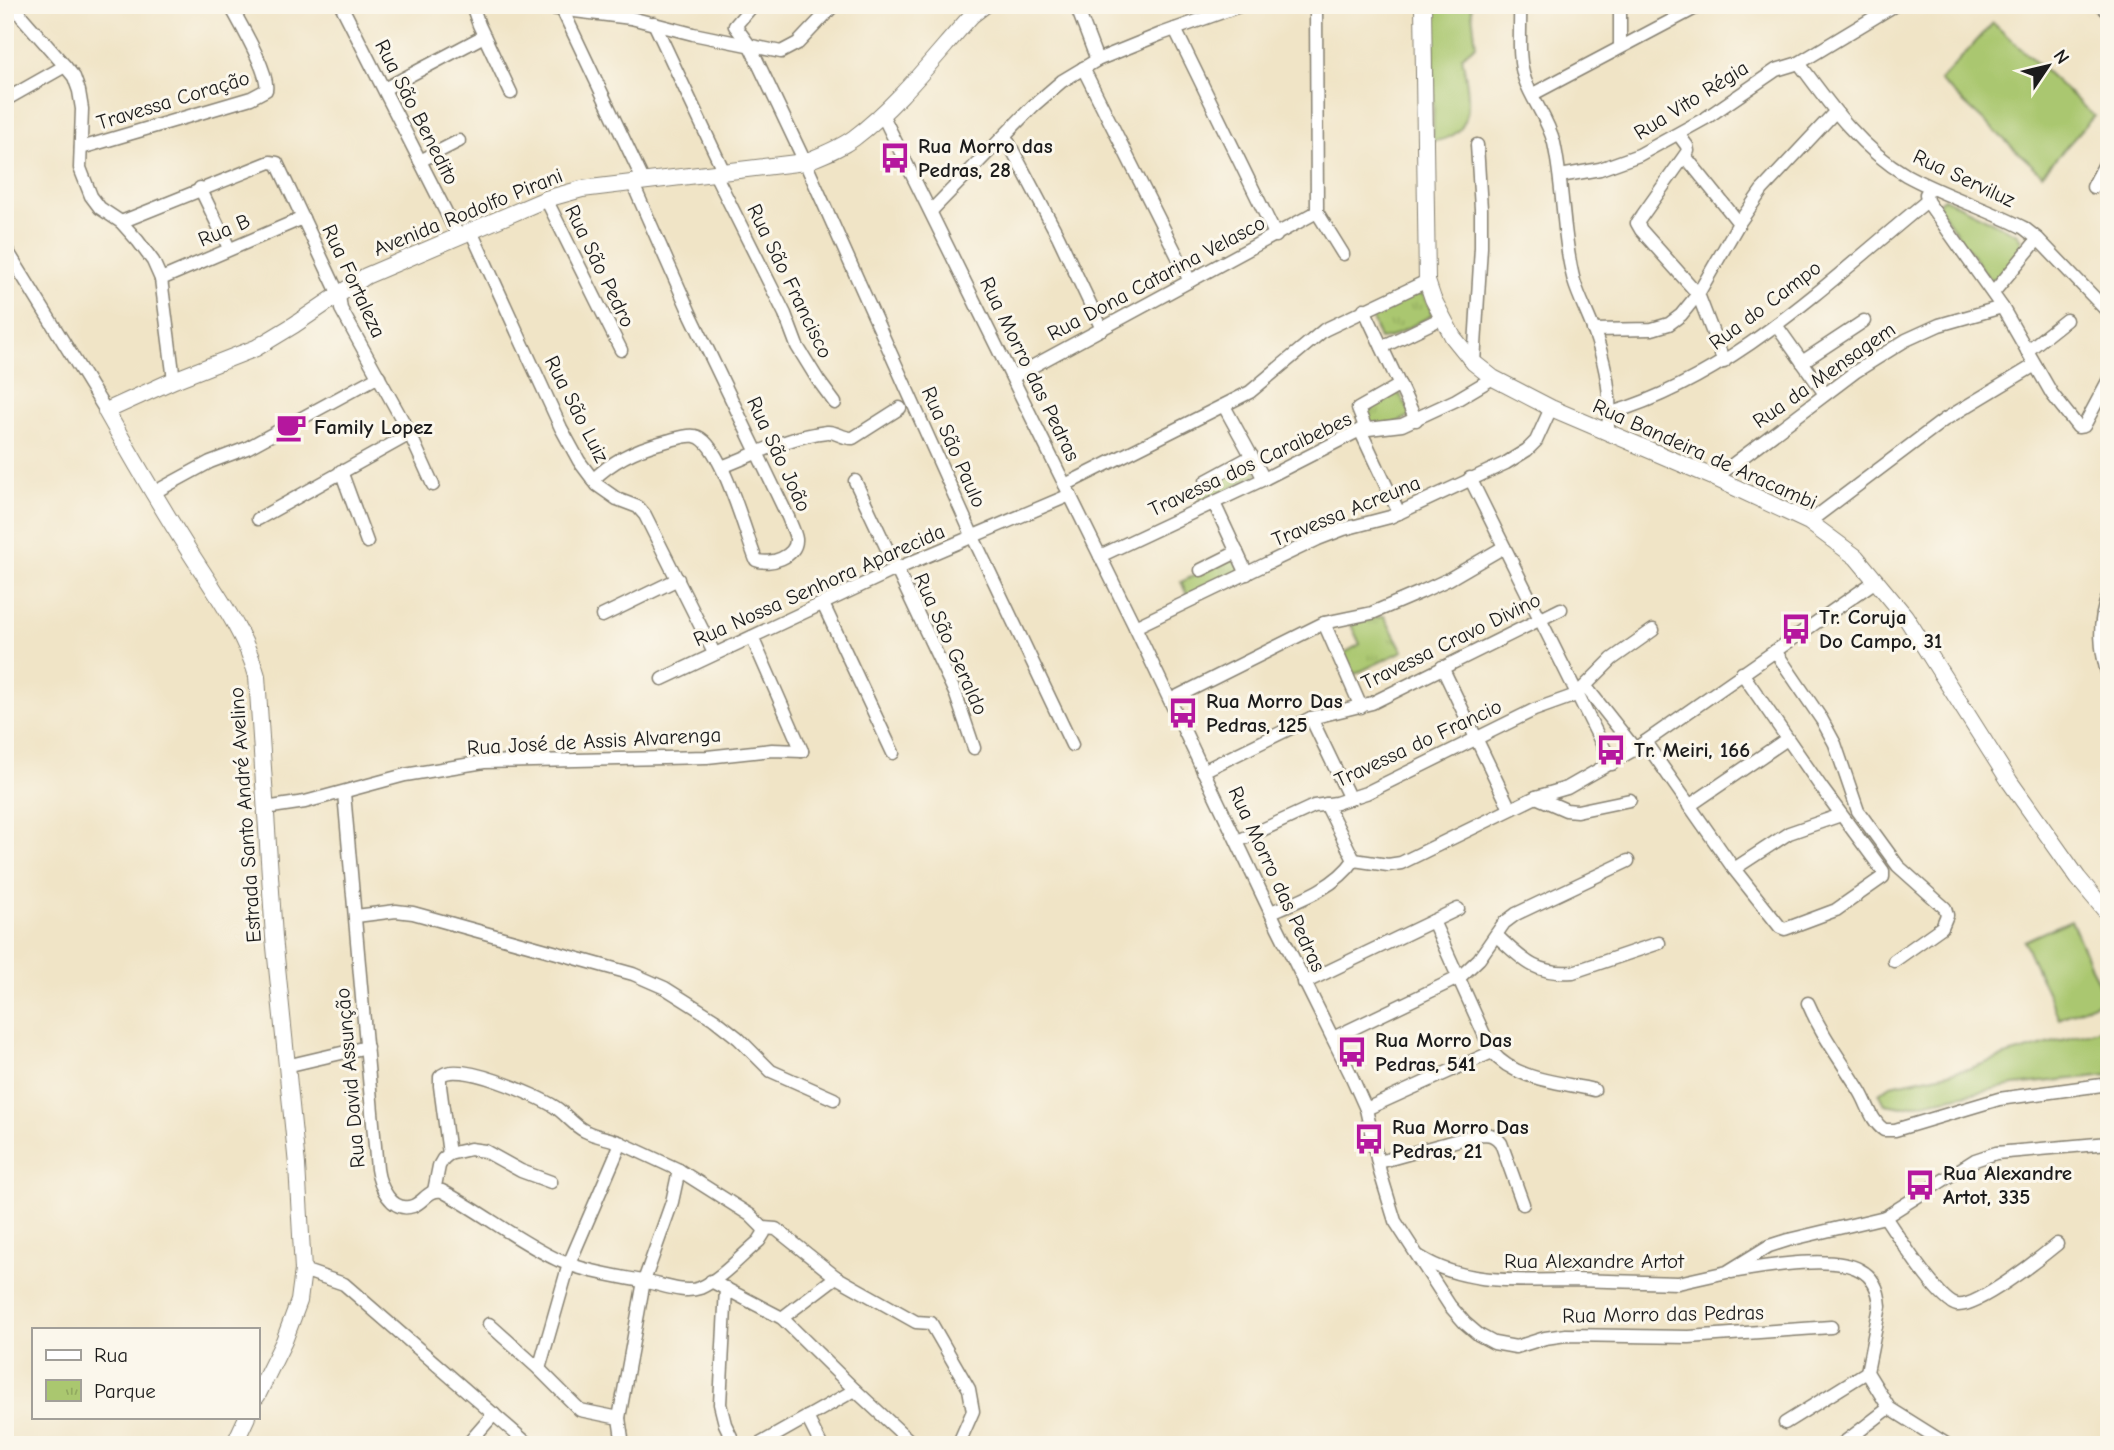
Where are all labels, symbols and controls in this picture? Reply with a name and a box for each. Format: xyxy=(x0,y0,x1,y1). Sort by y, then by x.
north arrow xyxy=(2012,32,2082,102)
street label: Rua São Benedito xyxy=(370,35,464,189)
text: N xyxy=(2049,45,2074,68)
street label: Rua Vito Régia xyxy=(1629,55,1753,145)
street label: Travessa Coração xyxy=(94,65,252,135)
place label: Rua Morro das Pedras, 28 xyxy=(918,134,1053,182)
bus stop icon: Rua Morro das Pedras, 28 xyxy=(878,141,912,175)
street label: Rua Serviluz xyxy=(1909,144,2019,212)
street label: Avenida Rodolfo Pirani xyxy=(370,163,566,261)
street label: Rua São Francisco xyxy=(742,200,838,362)
street label: Rua São Pedro xyxy=(560,201,640,331)
street label: Rua B xyxy=(194,208,254,252)
street label: Rua Dona Catarina Velasco xyxy=(1043,210,1269,346)
street label: Rua Fortaleza xyxy=(317,221,391,341)
street label: Rua do Campo xyxy=(1704,255,1826,355)
street label: Rua Morro das Pedras xyxy=(975,273,1085,465)
street label: Rua da Mensagem xyxy=(1748,317,1900,433)
street label: Rua São Luiz xyxy=(540,352,614,466)
street label: Rua São Paulo xyxy=(917,383,991,511)
street label: Rua São João xyxy=(742,393,816,515)
street label: Rua Bandeira de Aracambi xyxy=(1589,394,1821,514)
street label: Travessa dos Caraibebes xyxy=(1145,406,1355,522)
cafe icon: Family Lopez xyxy=(274,410,308,444)
place label: Family Lopez xyxy=(314,415,433,439)
street label: Travessa Acreuna xyxy=(1268,470,1424,552)
street label: Rua Nossa Senhora Aparecida xyxy=(690,519,948,651)
street label: Rua São Geraldo xyxy=(909,569,993,719)
street label: Travessa Cravo Divino xyxy=(1358,587,1544,695)
place label: Tr. Coruja Do Campo, 31 xyxy=(1819,605,1942,653)
bus stop icon: Tr. Coruja Do Campo, 31 xyxy=(1779,612,1813,646)
street label: Estrada Santo André Avelino xyxy=(224,686,266,944)
place label: Rua Morro Das Pedras, 125 xyxy=(1206,689,1343,737)
street label: Travessa do Francio xyxy=(1331,694,1505,792)
bus stop icon: Rua Morro Das Pedras, 125 xyxy=(1166,696,1200,730)
street label: Rua José de Assis Alvarenga xyxy=(466,722,722,760)
bus stop icon: Tr. Meiri, 166 xyxy=(1594,733,1628,767)
place label: Tr. Meiri, 166 xyxy=(1634,738,1750,762)
street label: Rua Morro das Pedras xyxy=(1223,782,1331,976)
street label: Rua David Assunção xyxy=(330,987,370,1169)
place label: Rua Morro Das Pedras, 541 xyxy=(1375,1028,1512,1076)
bus stop icon: Rua Morro Das Pedras, 541 xyxy=(1335,1035,1369,1069)
place label: Rua Morro Das Pedras, 21 xyxy=(1392,1115,1529,1163)
bus stop icon: Rua Morro Das Pedras, 21 xyxy=(1352,1122,1386,1156)
place label: Rua Alexandre Artot, 335 xyxy=(1943,1161,2072,1209)
bus stop icon: Rua Alexandre Artot, 335 xyxy=(1903,1168,1937,1202)
street label: Rua Alexandre Artot xyxy=(1504,1249,1685,1273)
street label: Rua Morro das Pedras xyxy=(1562,1300,1764,1328)
legend xyxy=(32,1328,259,1418)
text: Rua xyxy=(94,1343,128,1367)
text: Parque xyxy=(94,1379,156,1403)

